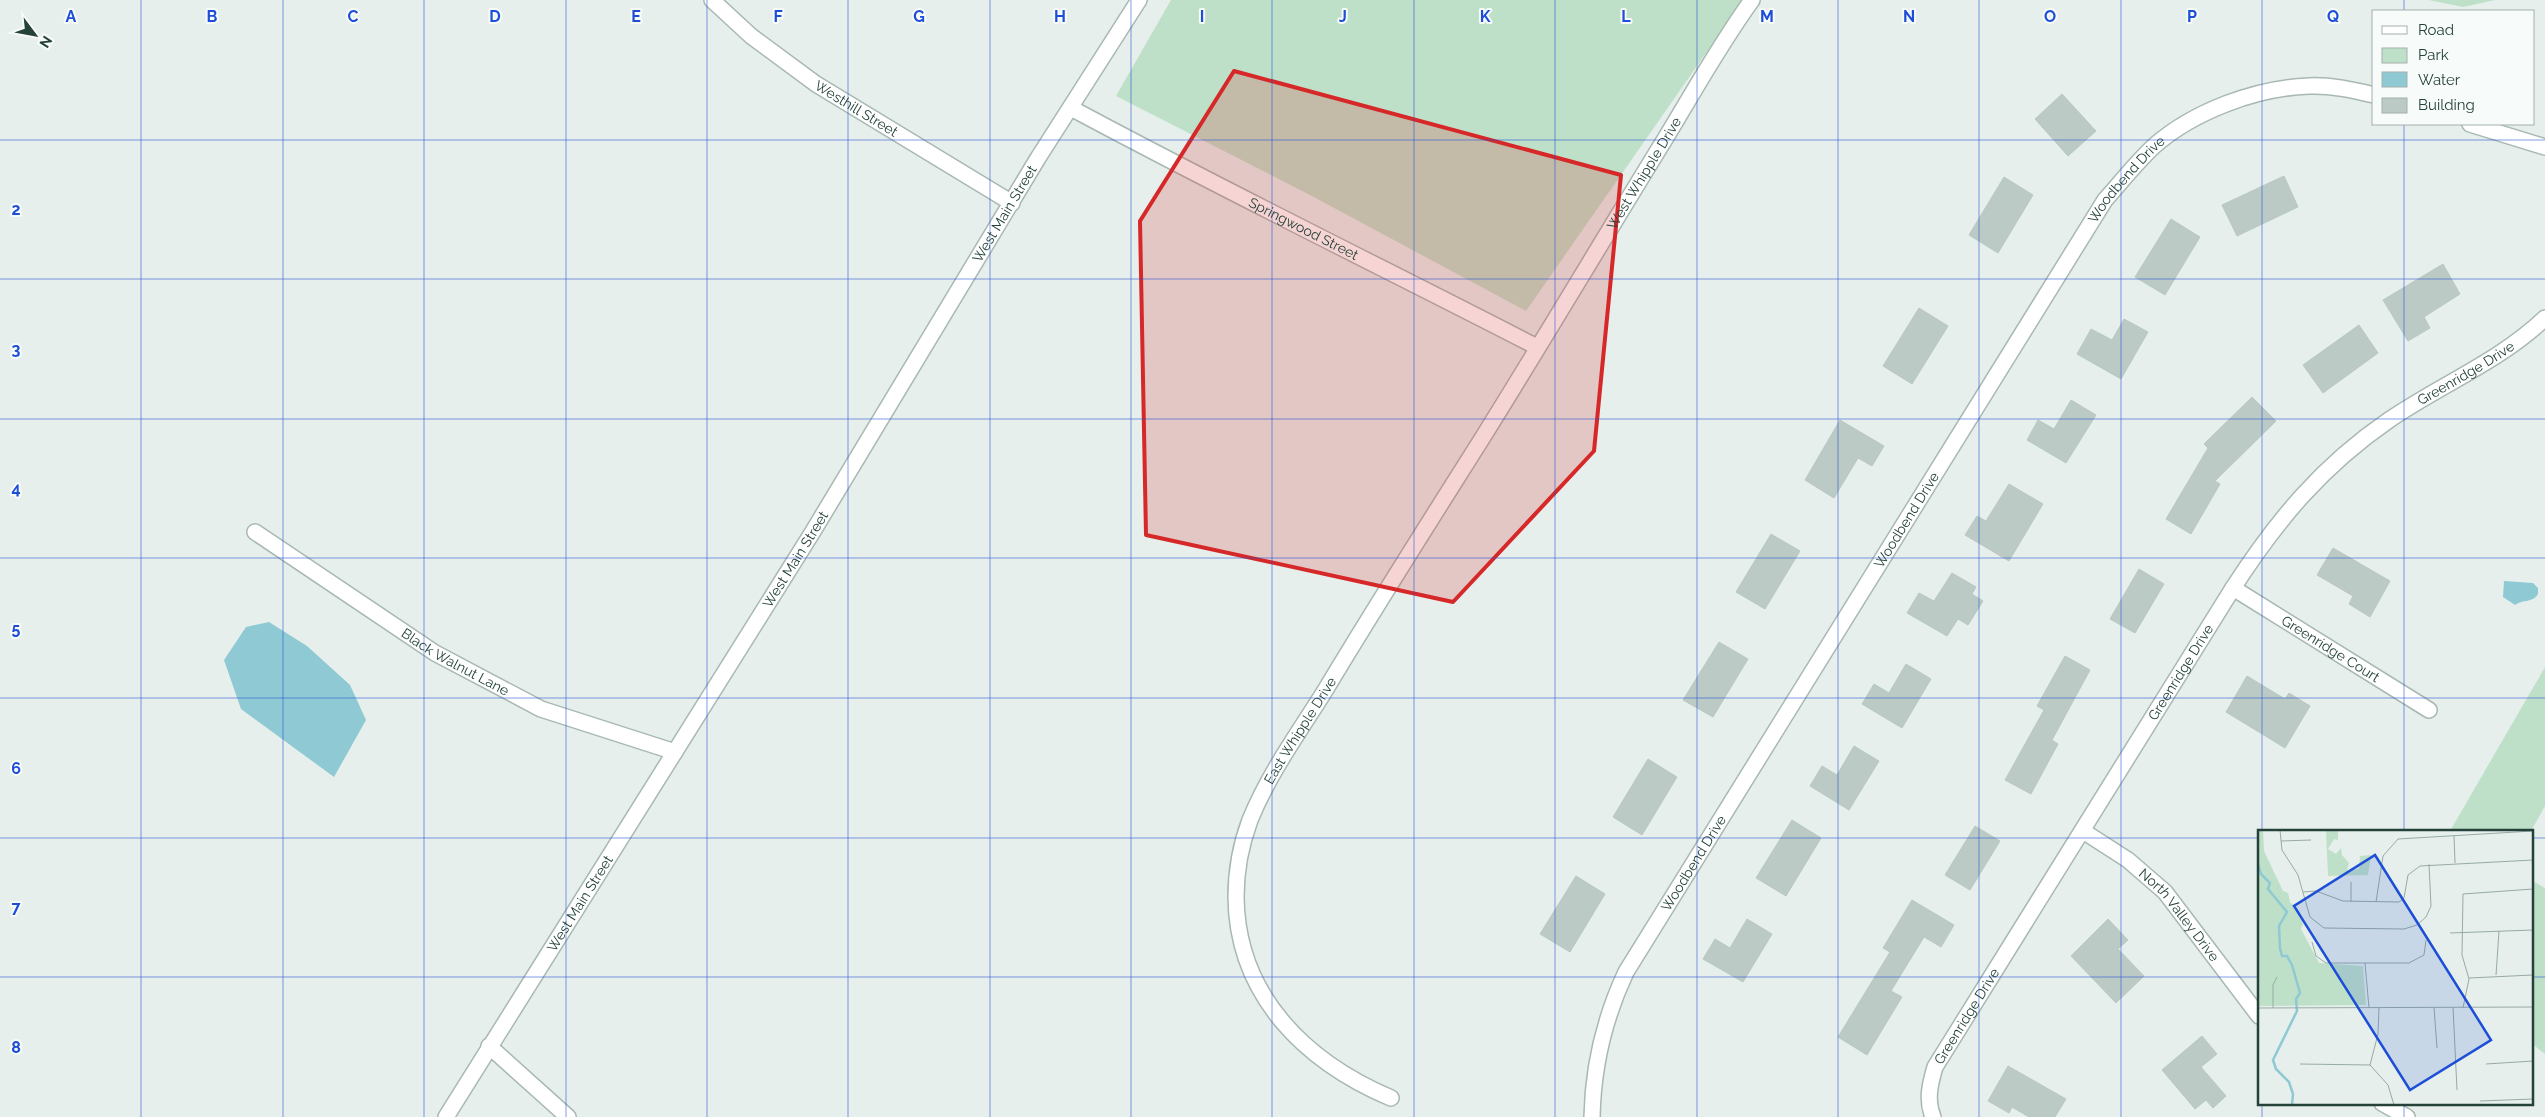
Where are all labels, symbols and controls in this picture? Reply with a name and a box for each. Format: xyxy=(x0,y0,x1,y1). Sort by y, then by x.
text: A xyxy=(66,7,77,26)
text: B xyxy=(207,7,218,26)
text: C xyxy=(348,7,359,26)
text: D xyxy=(489,7,501,26)
text: E xyxy=(631,7,641,26)
text: F xyxy=(773,7,783,26)
text: G xyxy=(913,7,925,26)
text: H xyxy=(1054,7,1066,26)
text: I xyxy=(1200,7,1204,26)
text: J xyxy=(1339,7,1347,26)
text: K xyxy=(1480,7,1491,26)
text: L xyxy=(1621,7,1631,26)
text: M xyxy=(1760,7,1774,26)
text: N xyxy=(1903,7,1915,26)
text: O xyxy=(2044,7,2056,26)
text: P xyxy=(2187,7,2197,26)
text: Q xyxy=(2327,7,2339,26)
north arrow xyxy=(10,10,60,60)
legend xyxy=(2372,10,2535,125)
text: Road xyxy=(2418,21,2454,39)
text: N xyxy=(36,33,56,51)
text: Park xyxy=(2418,46,2449,64)
text: Water xyxy=(2418,71,2461,89)
street label: Westhill Street xyxy=(812,77,901,140)
text: Building xyxy=(2418,96,2475,114)
street label: West Whipple Drive xyxy=(1604,114,1684,232)
street label: Woodbend Drive xyxy=(2085,133,2168,226)
street label: West Main Street xyxy=(969,162,1040,265)
street label: Springwood Street xyxy=(1246,194,1361,263)
text: 2 xyxy=(11,200,21,219)
street label: Greenridge Drive xyxy=(2414,338,2517,408)
text: 3 xyxy=(12,340,21,359)
street label: Woodbend Drive xyxy=(1871,469,1942,571)
text: 4 xyxy=(11,479,21,498)
street label: West Main Street xyxy=(759,508,831,611)
street label: Greenridge Court xyxy=(2279,612,2383,685)
text: 5 xyxy=(12,619,21,638)
street label: Greenridge Drive xyxy=(2145,621,2216,723)
street label: Black Walnut Lane xyxy=(399,625,512,699)
street label: East Whipple Drive xyxy=(1261,674,1339,787)
text: 6 xyxy=(11,759,21,778)
street label: Woodbend Drive xyxy=(1658,812,1729,914)
inset map xyxy=(2258,830,2532,1104)
street label: West Main Street xyxy=(544,852,616,955)
street label: North Valley Drive xyxy=(2136,865,2223,964)
text: 7 xyxy=(12,898,21,917)
street label: Greenridge Drive xyxy=(1931,965,2002,1067)
text: 8 xyxy=(11,1038,21,1057)

